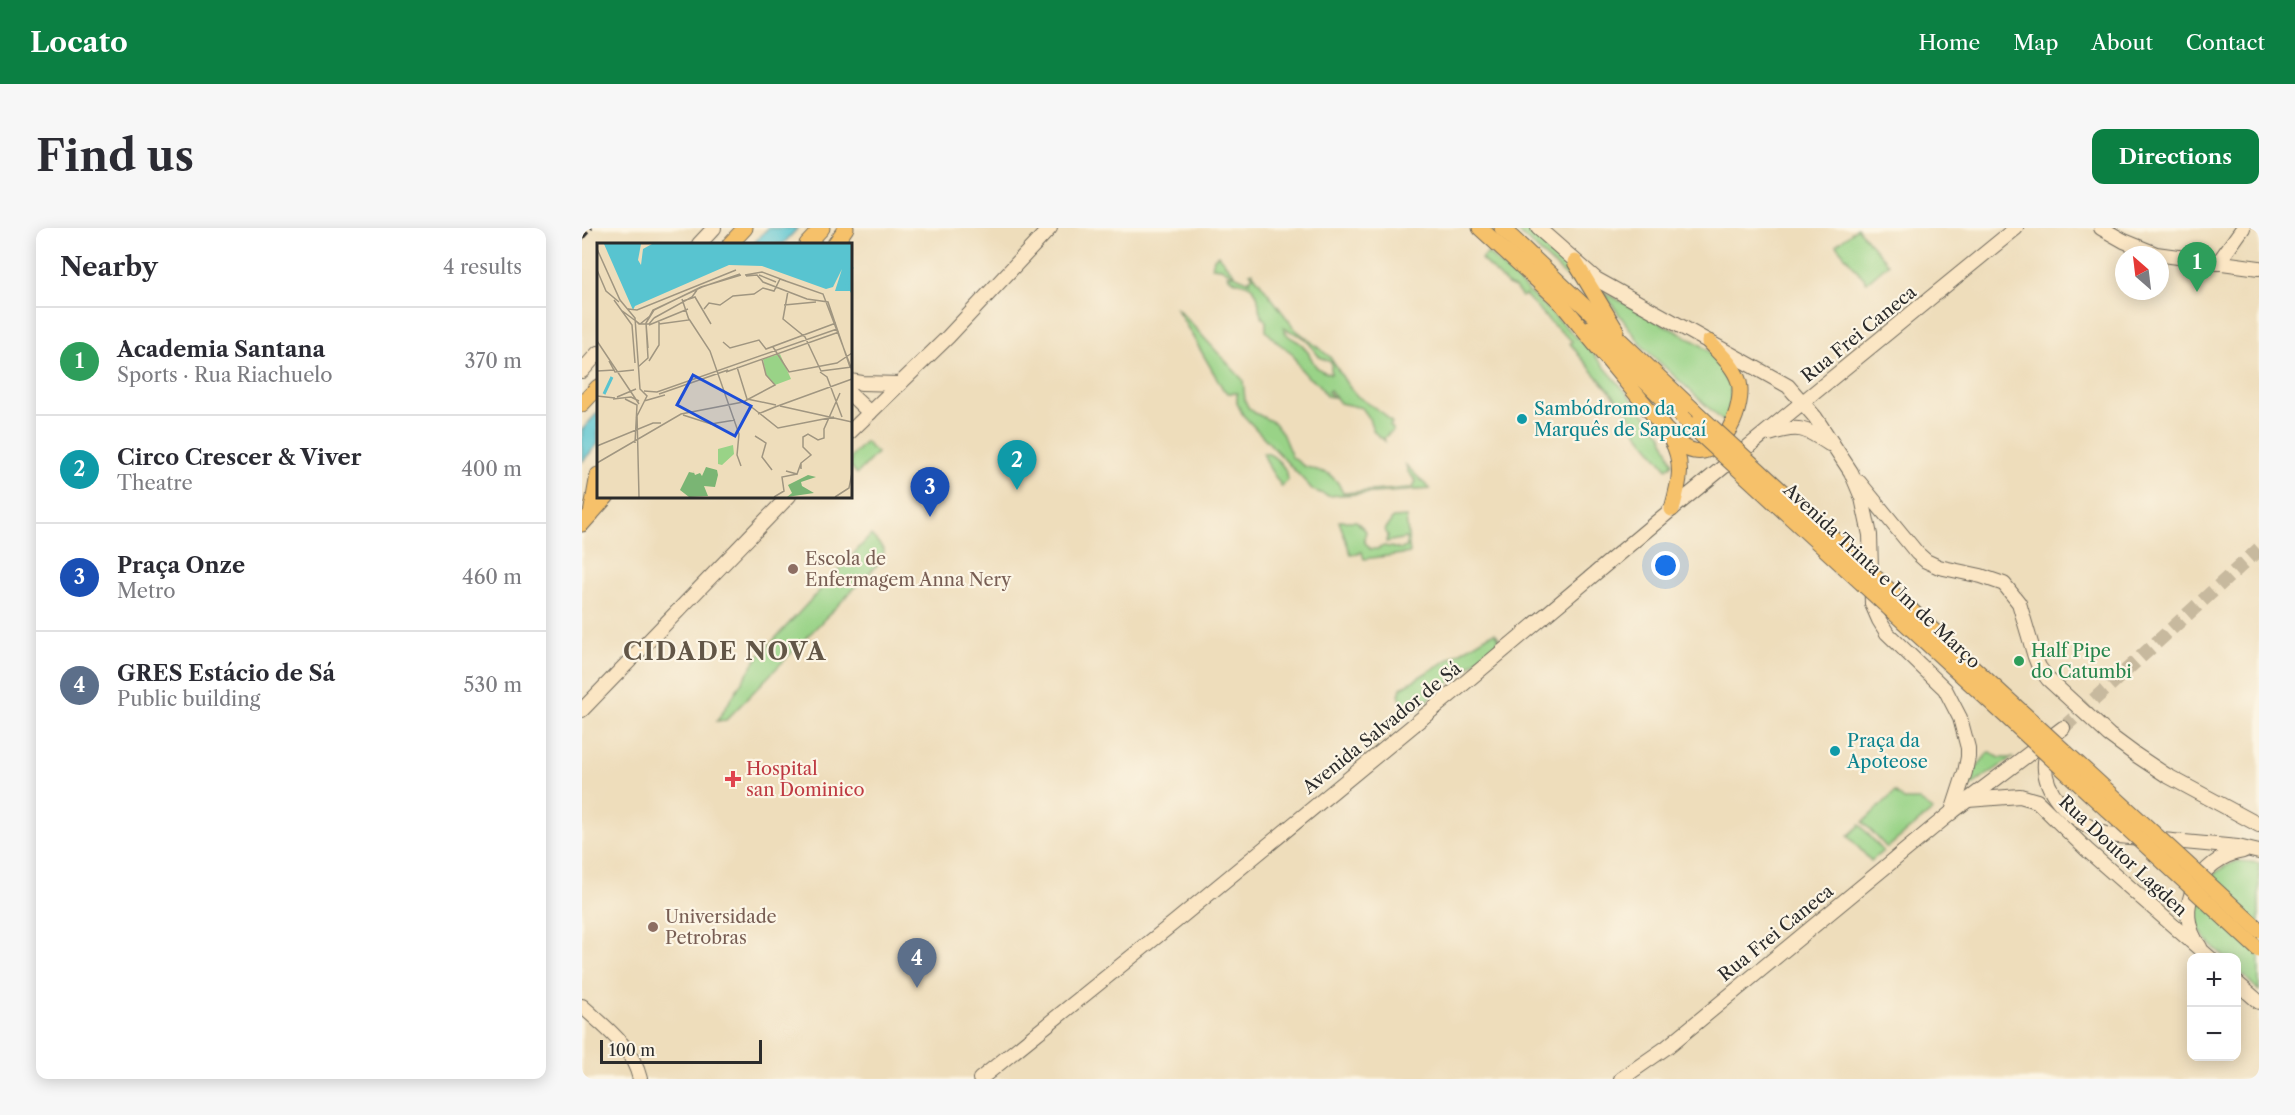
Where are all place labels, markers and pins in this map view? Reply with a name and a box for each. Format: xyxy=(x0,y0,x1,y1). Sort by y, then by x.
pin: 1 xyxy=(2178,242,2216,292)
place label: Sambódromo da Marquês de Sapucaí xyxy=(1534,398,1707,441)
marker: Sambódromo da Marquês de Sapucaí xyxy=(1515,412,1529,426)
pin: 2 xyxy=(998,440,1036,490)
pin: 3 xyxy=(910,468,950,517)
place label: Escola de Enfermagem Anna Nery xyxy=(805,548,1012,591)
marker: Escola de Enfermagem Anna Nery xyxy=(786,562,800,576)
place label: Half Pipe do Catumbi xyxy=(2031,640,2132,683)
marker: Half Pipe do Catumbi xyxy=(2012,654,2026,668)
place label: Praça da Apoteose xyxy=(1846,730,1928,773)
marker: Praça da Apoteose xyxy=(1828,744,1842,758)
place label: Hospital san Dominico xyxy=(746,758,865,801)
marker: Hospital san Dominico xyxy=(724,770,742,788)
place label: Universidade Petrobras xyxy=(665,906,777,949)
marker: Universidade Petrobras xyxy=(646,920,660,934)
pin: 4 xyxy=(898,938,936,988)

